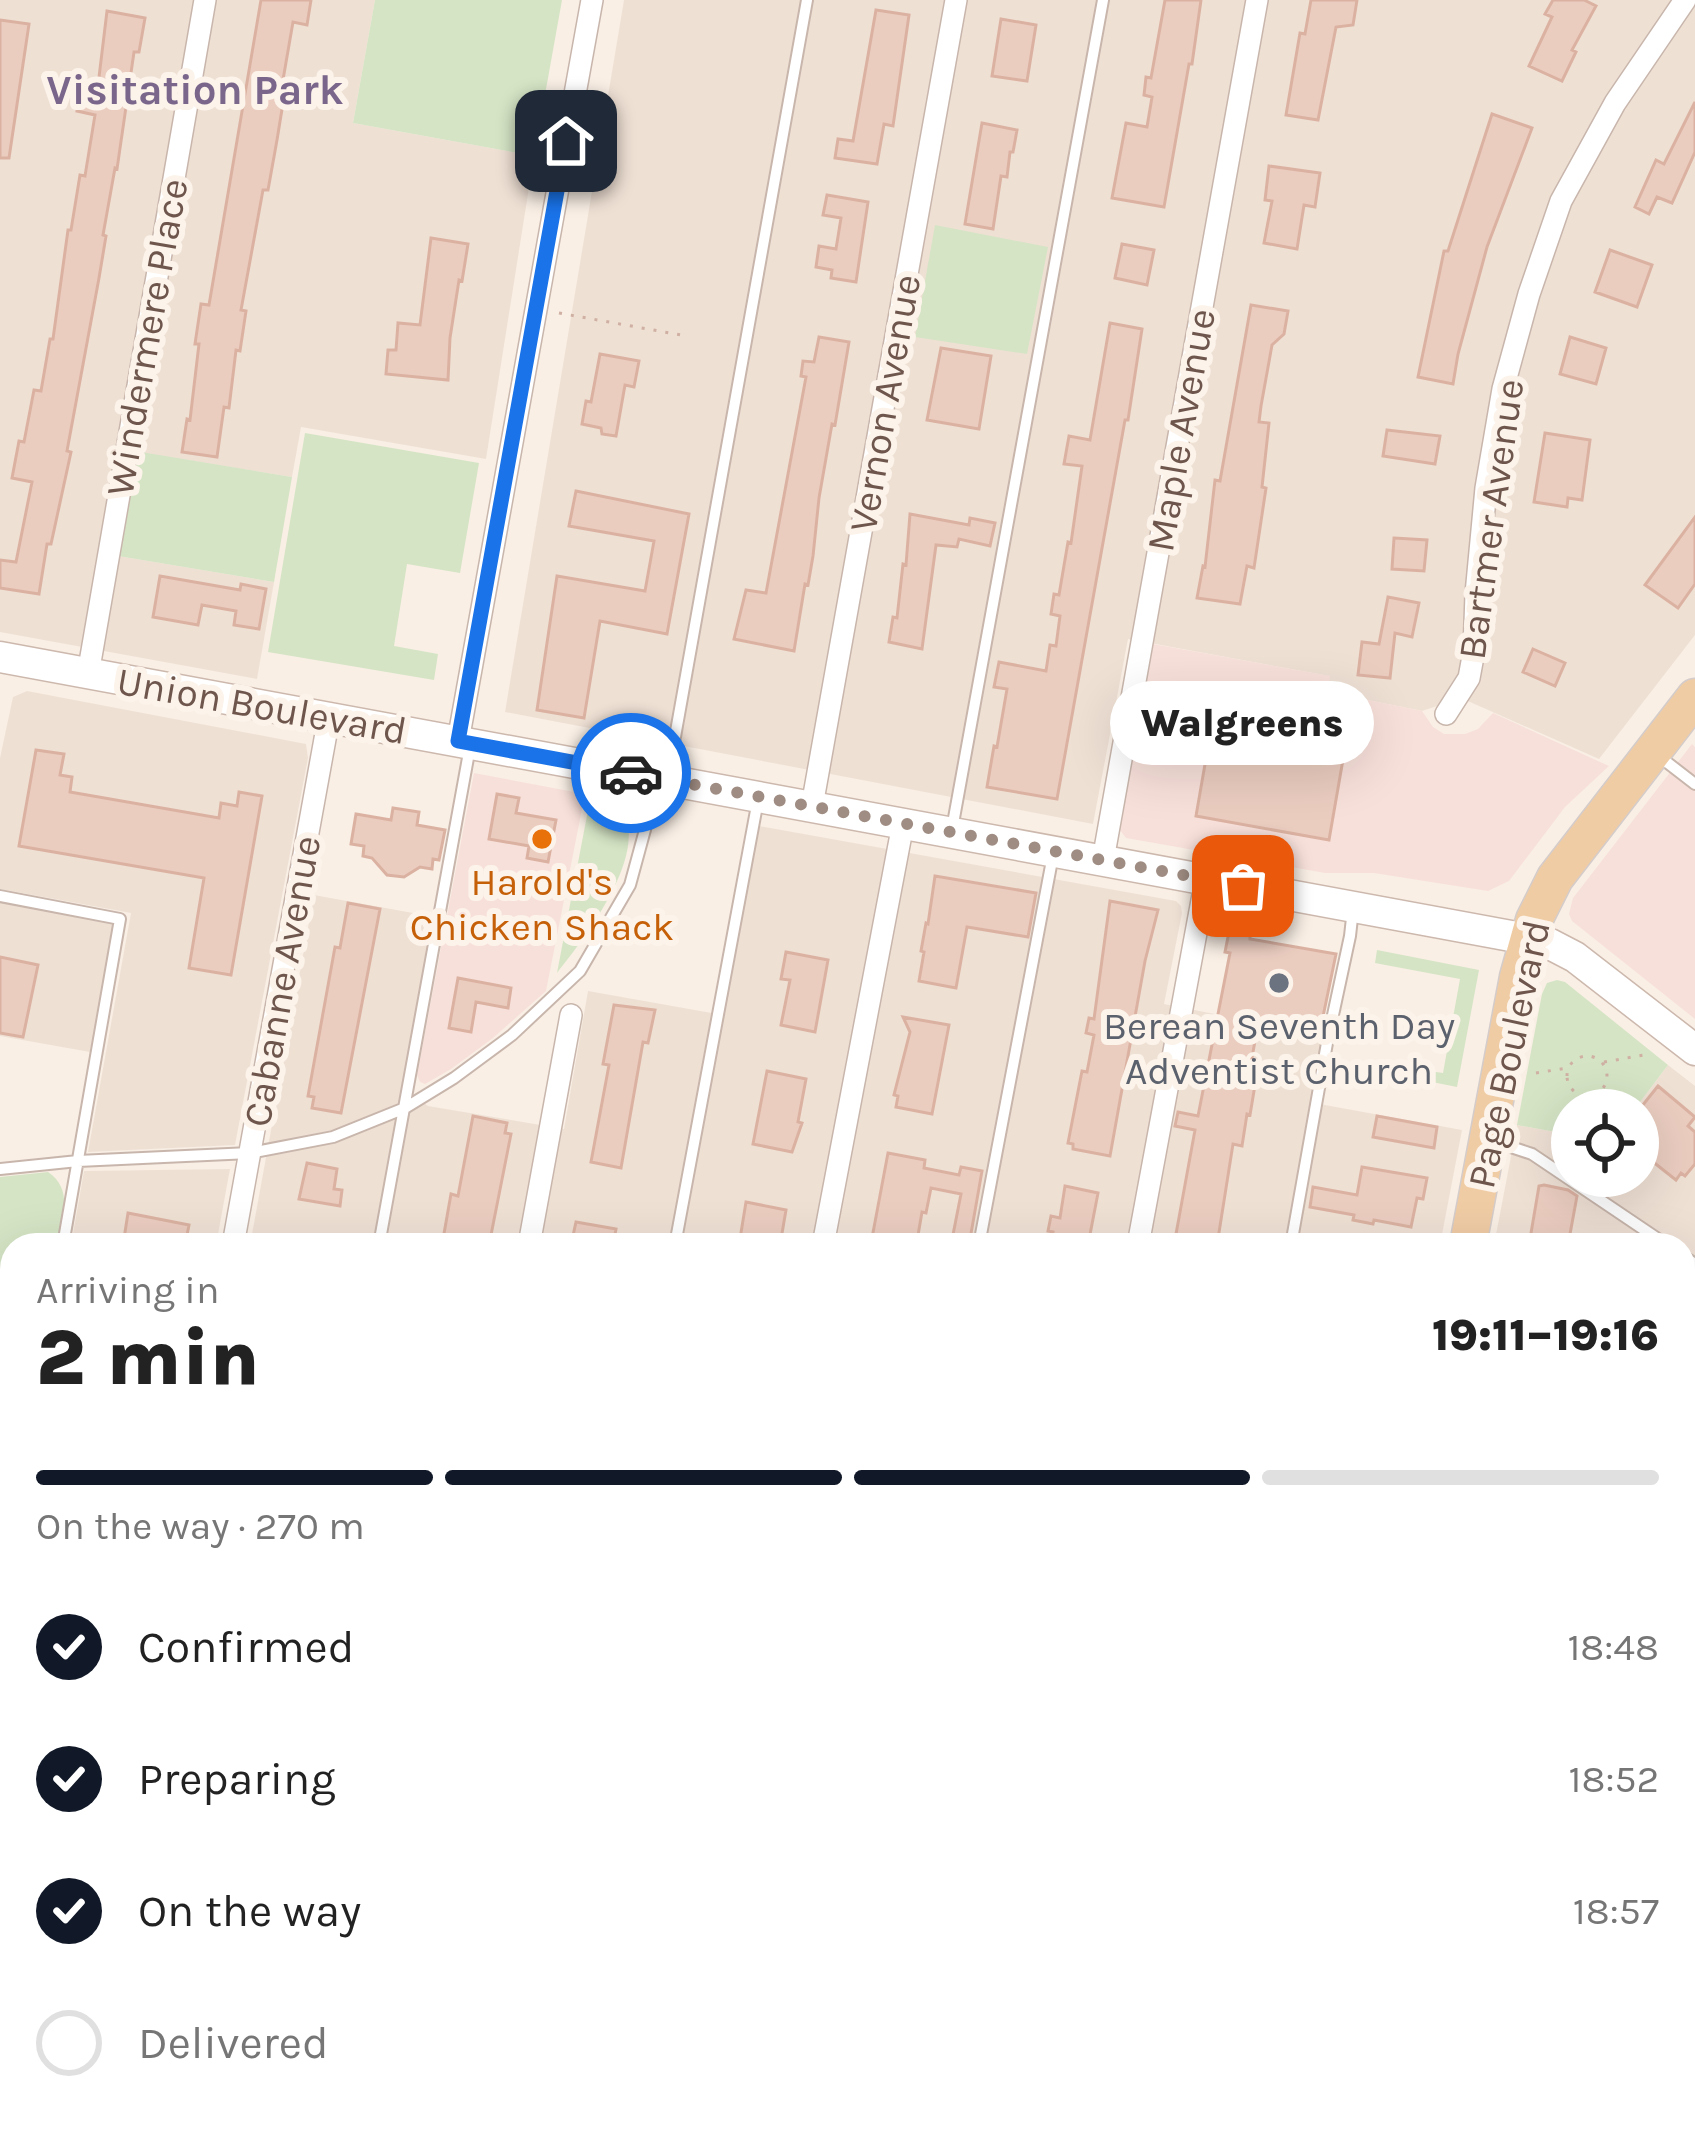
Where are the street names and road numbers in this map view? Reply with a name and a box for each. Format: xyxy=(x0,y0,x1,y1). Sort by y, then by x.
street label: Windermere Place xyxy=(96,175,198,499)
street label: Vernon Avenue xyxy=(840,271,930,536)
street label: Maple Avenue xyxy=(1137,305,1225,555)
street label: Bartmer Avenue xyxy=(1449,376,1533,662)
street label: Union Boulevard xyxy=(113,658,410,754)
street label: Cabanne Avenue xyxy=(234,832,330,1130)
street label: Page Boulevard xyxy=(1458,916,1560,1192)

